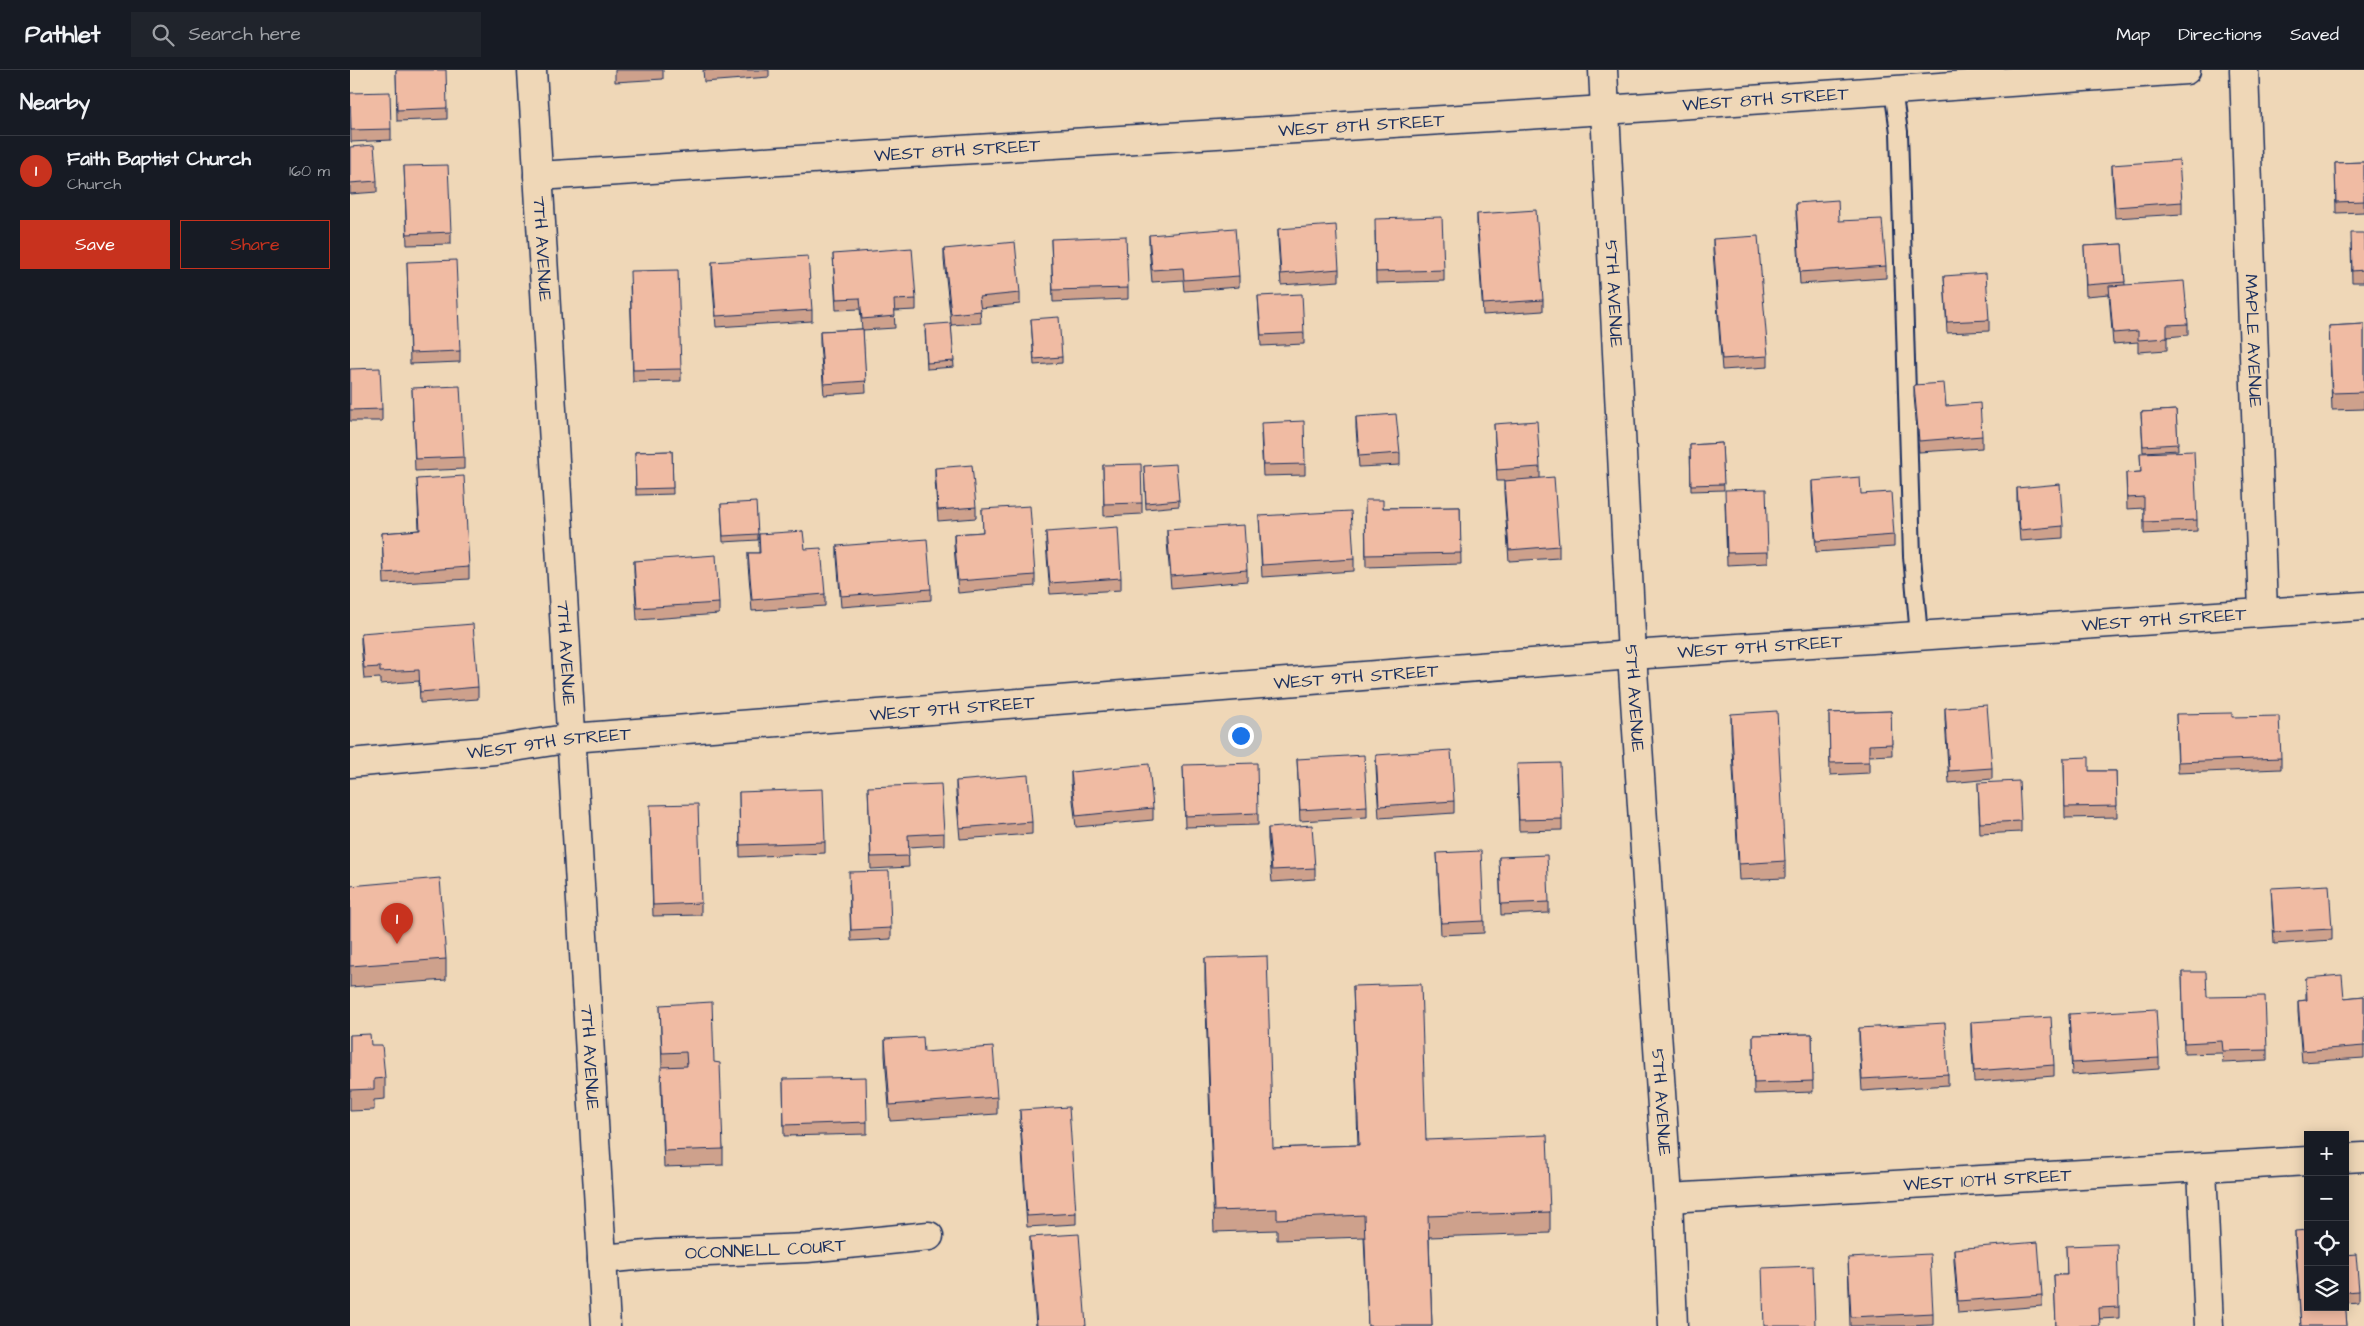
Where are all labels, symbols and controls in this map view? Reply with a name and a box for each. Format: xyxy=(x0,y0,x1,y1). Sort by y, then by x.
search box xyxy=(131,12,481,57)
text: Pathlet xyxy=(25,18,101,52)
icon: search xyxy=(149,21,177,49)
text: Search here xyxy=(189,21,301,48)
text: Map xyxy=(2116,22,2150,47)
text: Directions xyxy=(2178,22,2262,47)
text: Saved xyxy=(2290,22,2339,47)
street label: WEST 8TH STREET xyxy=(1682,81,1850,117)
text: Nearby xyxy=(20,88,90,117)
street label: WEST 8TH STREET xyxy=(1277,107,1446,143)
street label: WEST 8TH STREET xyxy=(873,132,1042,168)
text: Faith Baptist Church xyxy=(67,146,251,173)
text: 1 xyxy=(35,160,37,182)
text: 160 m xyxy=(289,160,330,182)
text: Church xyxy=(67,173,121,195)
street label: 7TH AVENUE xyxy=(527,195,558,303)
button: Save xyxy=(20,220,170,269)
button: Share xyxy=(180,220,330,269)
street label: 5TH AVENUE xyxy=(1599,239,1629,348)
street label: MAPLE AVENUE xyxy=(2239,274,2268,408)
street label: 7TH AVENUE xyxy=(551,599,582,707)
street label: WEST 9TH STREET xyxy=(2081,601,2248,637)
street label: WEST 9TH STREET xyxy=(1677,628,1844,664)
street label: 5TH AVENUE xyxy=(1619,644,1651,753)
street label: WEST 9TH STREET xyxy=(1273,658,1440,696)
street label: WEST 9TH STREET xyxy=(869,689,1037,727)
street label: WEST 9TH STREET xyxy=(466,721,633,765)
your location xyxy=(1228,723,1254,749)
pin: 1 xyxy=(381,903,413,944)
street label: 7TH AVENUE xyxy=(575,1004,606,1111)
street label: 5TH AVENUE xyxy=(1646,1048,1678,1157)
map controls xyxy=(2304,1131,2349,1311)
button: + xyxy=(2304,1131,2349,1176)
street label: WEST 10TH STREET xyxy=(1902,1162,2073,1197)
button: − xyxy=(2304,1176,2349,1221)
button: locate xyxy=(2304,1221,2349,1266)
street label: OCONNELL COURT xyxy=(685,1232,848,1265)
button: layers xyxy=(2304,1266,2349,1311)

